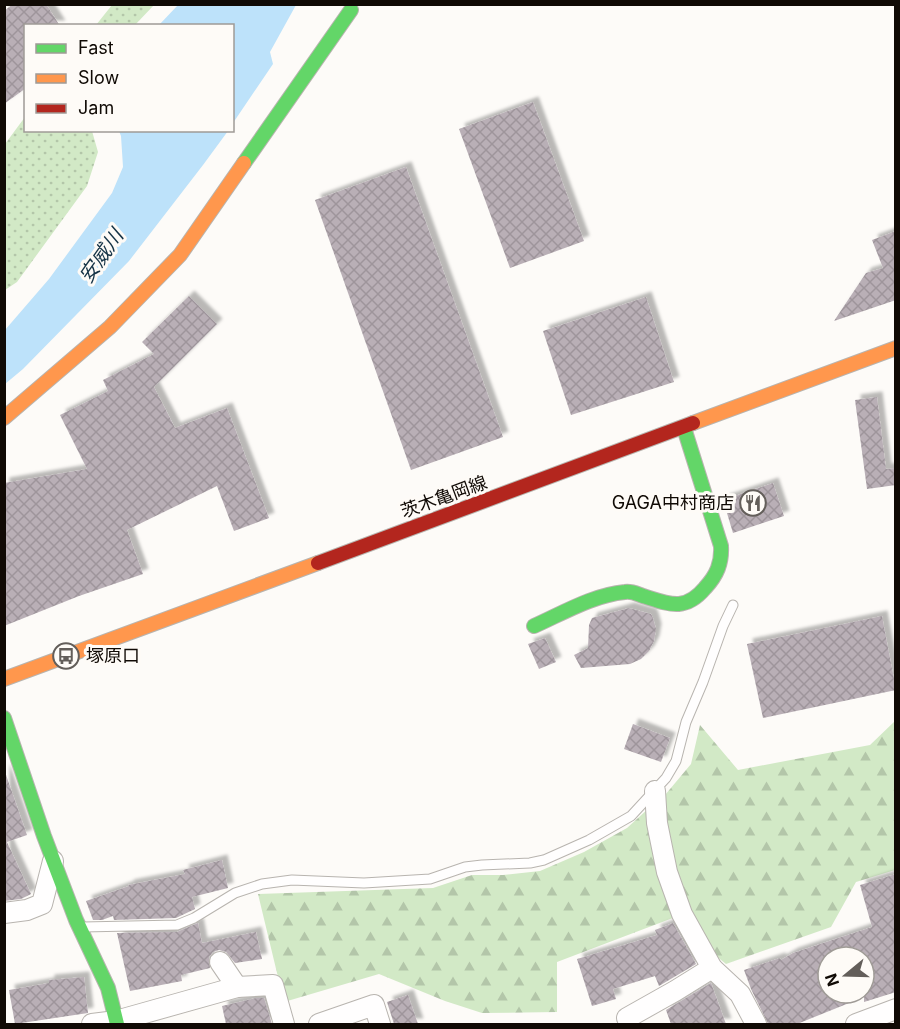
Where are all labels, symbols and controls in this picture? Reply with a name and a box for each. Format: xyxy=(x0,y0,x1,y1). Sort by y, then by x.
legend xyxy=(24,24,234,132)
text: Fast xyxy=(78,37,114,58)
text: Slow xyxy=(78,67,119,88)
text: Jam xyxy=(78,97,114,118)
water label: 安威川 xyxy=(74,223,129,287)
street label: 茨木亀岡線 xyxy=(398,471,490,522)
restaurant icon: GAGA中村商店 xyxy=(738,488,768,518)
place label: GAGA中村商店 xyxy=(612,492,734,513)
bus stop icon: 塚原口 xyxy=(51,641,81,671)
place label: 塚原口 xyxy=(86,645,140,666)
north arrow xyxy=(816,945,876,1005)
text: N xyxy=(820,971,843,989)

